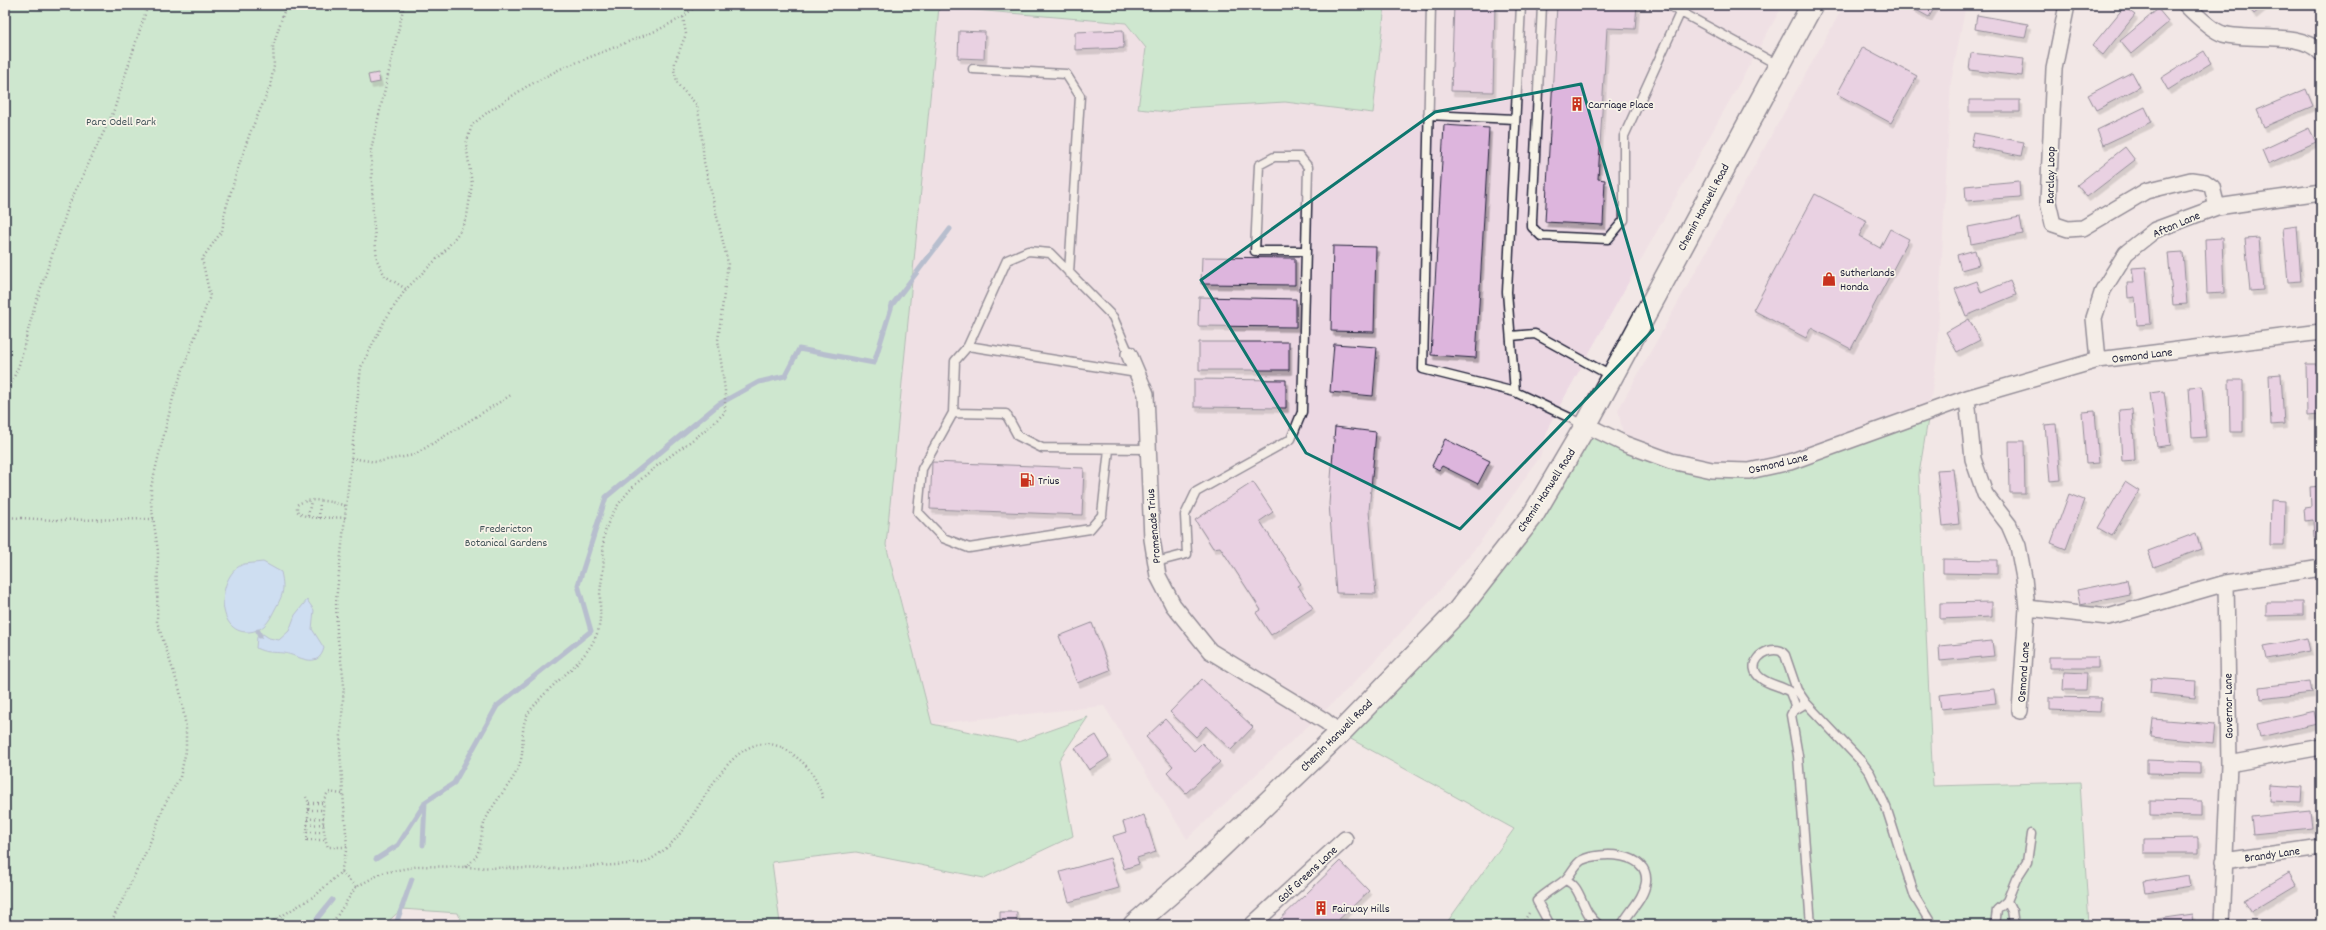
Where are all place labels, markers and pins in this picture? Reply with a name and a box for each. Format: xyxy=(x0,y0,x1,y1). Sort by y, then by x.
building icon: Carriage Place xyxy=(1569,96,1585,112)
place label: Carriage Place xyxy=(1588,97,1654,114)
place label: Sutherlands Honda xyxy=(1840,265,1895,296)
shop icon: Sutherlands Honda xyxy=(1821,271,1837,287)
fuel station icon: Trius xyxy=(1019,472,1035,488)
place label: Trius xyxy=(1038,473,1060,490)
building icon: Fairway Hills xyxy=(1313,900,1329,916)
place label: Fairway Hills xyxy=(1332,901,1390,918)

